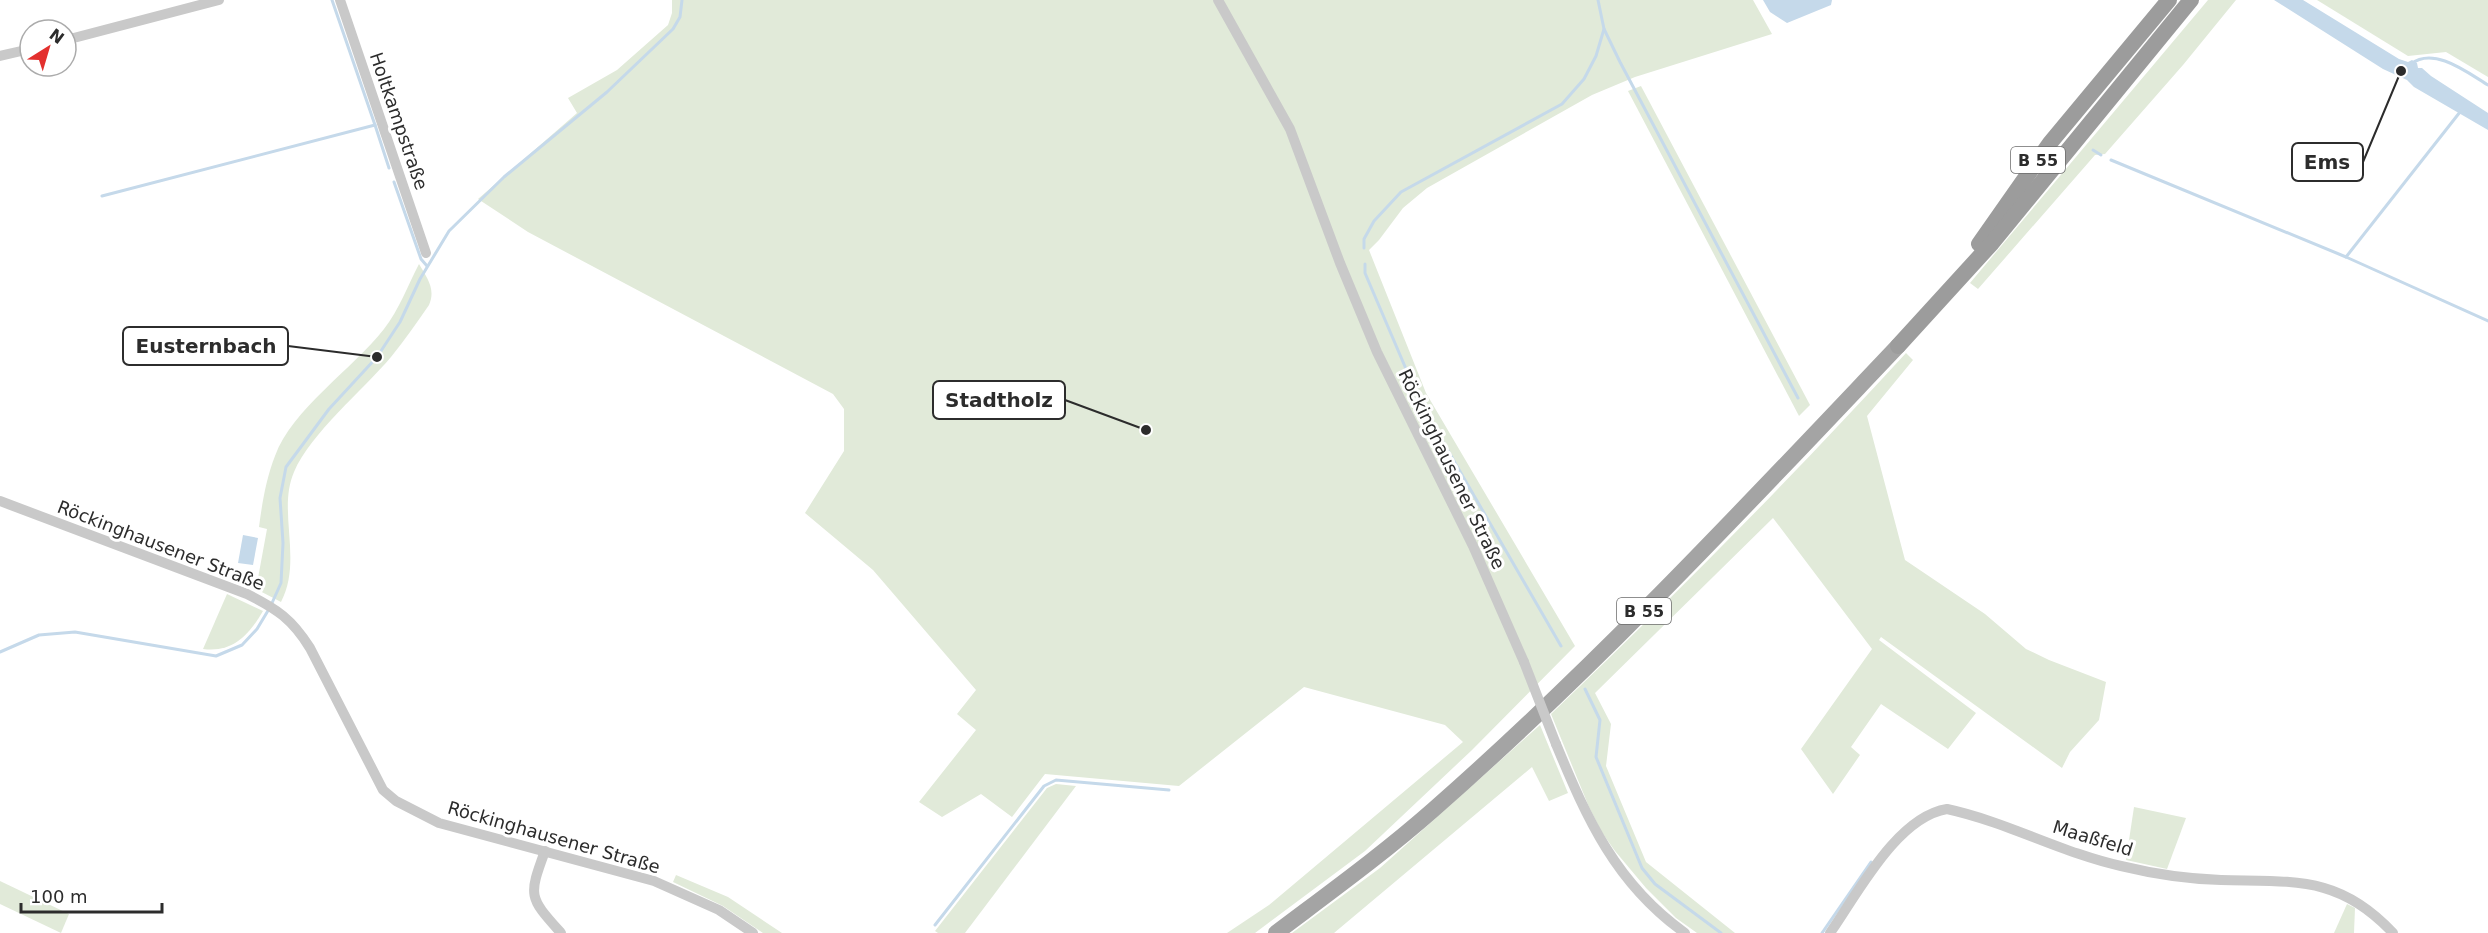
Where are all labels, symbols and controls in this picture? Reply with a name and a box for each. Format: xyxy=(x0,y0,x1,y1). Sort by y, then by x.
north arrow xyxy=(18,18,78,78)
text: N xyxy=(46,25,68,48)
street label: Holtkampstraße xyxy=(366,50,432,192)
callout: Ems xyxy=(2292,143,2363,181)
road number: B 55 xyxy=(2011,147,2065,173)
text: Ems xyxy=(2304,150,2350,174)
callout: Eusternbach xyxy=(123,327,288,365)
text: Eusternbach xyxy=(136,334,276,358)
street label: Röckinghausener Straße xyxy=(1394,365,1510,573)
callout: Stadtholz xyxy=(933,381,1065,419)
text: Stadtholz xyxy=(945,388,1053,412)
street label: Röckinghausener Straße xyxy=(54,496,268,594)
road number: B 55 xyxy=(1617,598,1671,624)
street label: Röckinghausener Straße xyxy=(445,797,663,877)
street label: Maaßfeld xyxy=(2050,816,2136,860)
scale bar xyxy=(21,876,162,914)
text: 100 m xyxy=(30,886,88,907)

